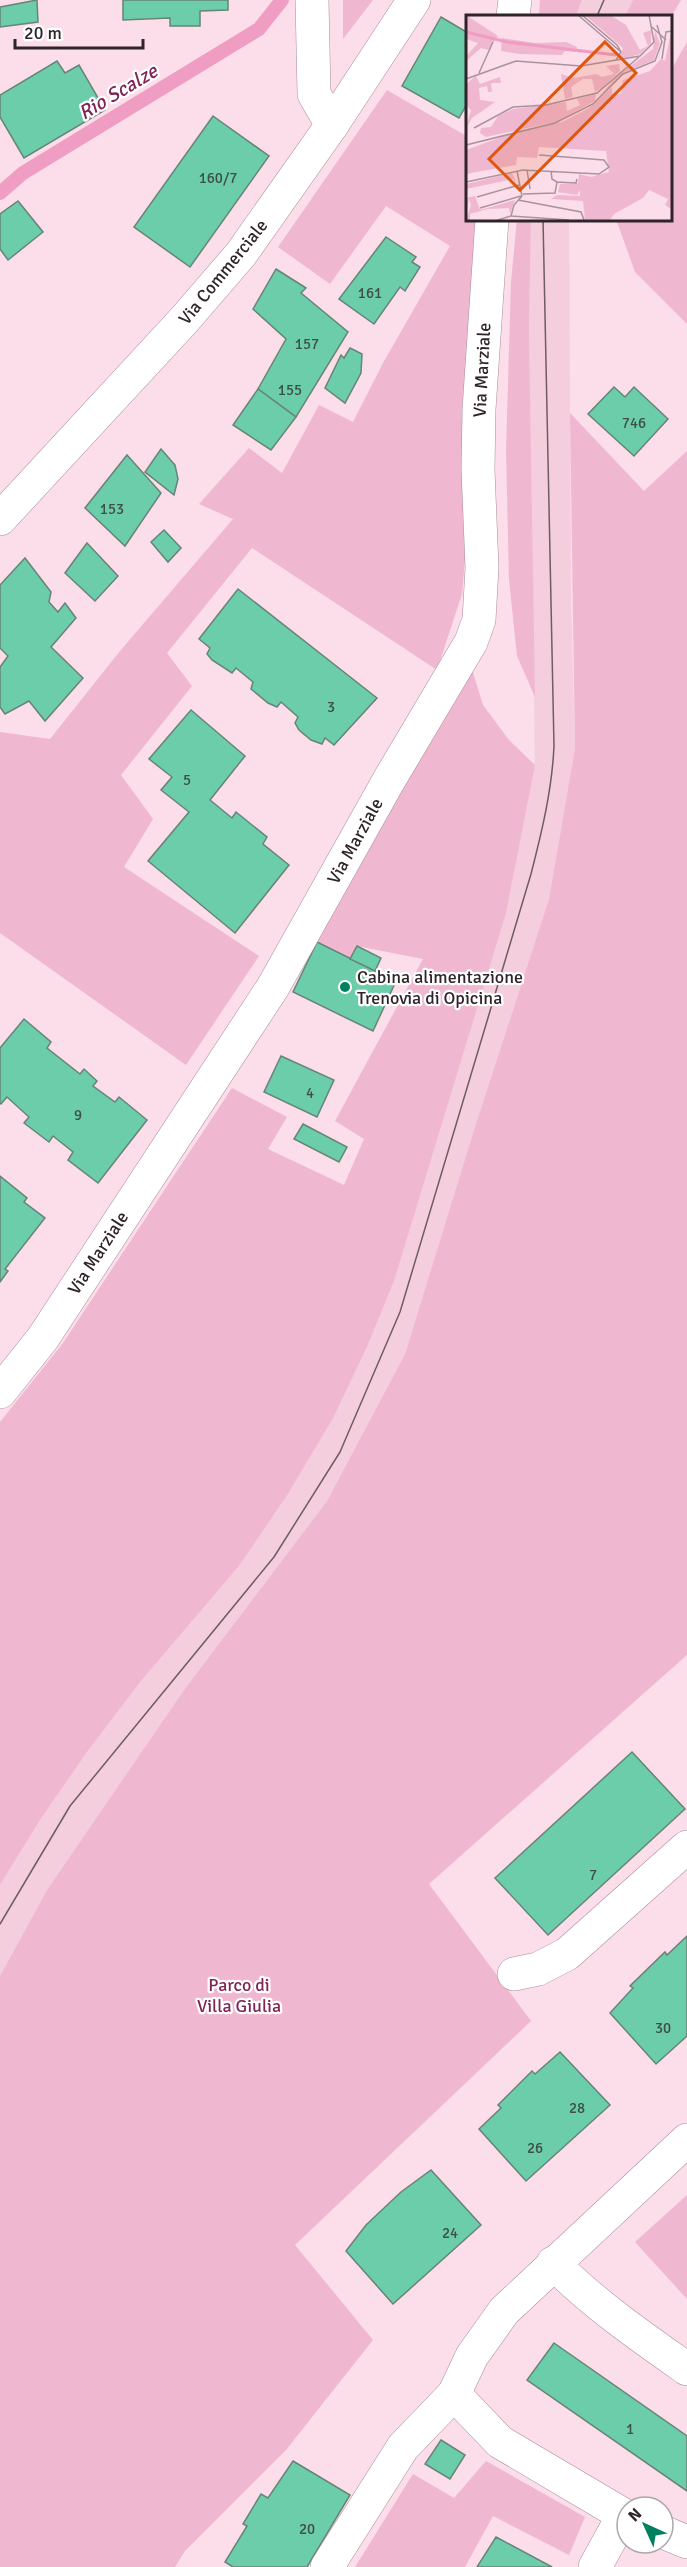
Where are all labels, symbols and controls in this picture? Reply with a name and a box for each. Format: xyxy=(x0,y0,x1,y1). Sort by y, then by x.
scale bar xyxy=(15,12,142,50)
inset map xyxy=(466,15,672,220)
text: 20 m xyxy=(24,22,62,44)
water label: Rio Scalze xyxy=(74,58,163,125)
house number: 160/7 xyxy=(199,169,237,187)
street label: Via Commerciale xyxy=(174,215,272,329)
house number: 161 xyxy=(358,284,382,302)
street label: Via Marziale xyxy=(469,322,495,418)
house number: 157 xyxy=(295,335,319,353)
house number: 155 xyxy=(278,381,302,399)
house number: 746 xyxy=(622,414,646,432)
house number: 153 xyxy=(100,500,124,518)
house number: 3 xyxy=(327,698,335,716)
house number: 5 xyxy=(183,771,191,789)
street label: Via Marziale xyxy=(322,794,388,888)
place label: Cabina alimentazione Trenovia di Opicina xyxy=(357,966,523,1009)
marker: Cabina alimentazione Trenovia di Opicina xyxy=(338,980,352,994)
house number: 4 xyxy=(306,1084,314,1102)
house number: 9 xyxy=(74,1106,82,1124)
street label: Via Marziale xyxy=(63,1207,133,1299)
house number: 7 xyxy=(589,1866,597,1884)
park label: Parco di Villa Giulia xyxy=(197,1974,281,2017)
house number: 30 xyxy=(655,2019,671,2037)
house number: 28 xyxy=(569,2099,585,2117)
house number: 26 xyxy=(527,2139,543,2157)
house number: 24 xyxy=(442,2224,458,2242)
house number: 1 xyxy=(626,2420,634,2438)
north arrow xyxy=(615,2495,675,2555)
text: N xyxy=(624,2504,646,2526)
house number: 20 xyxy=(299,2520,315,2538)

